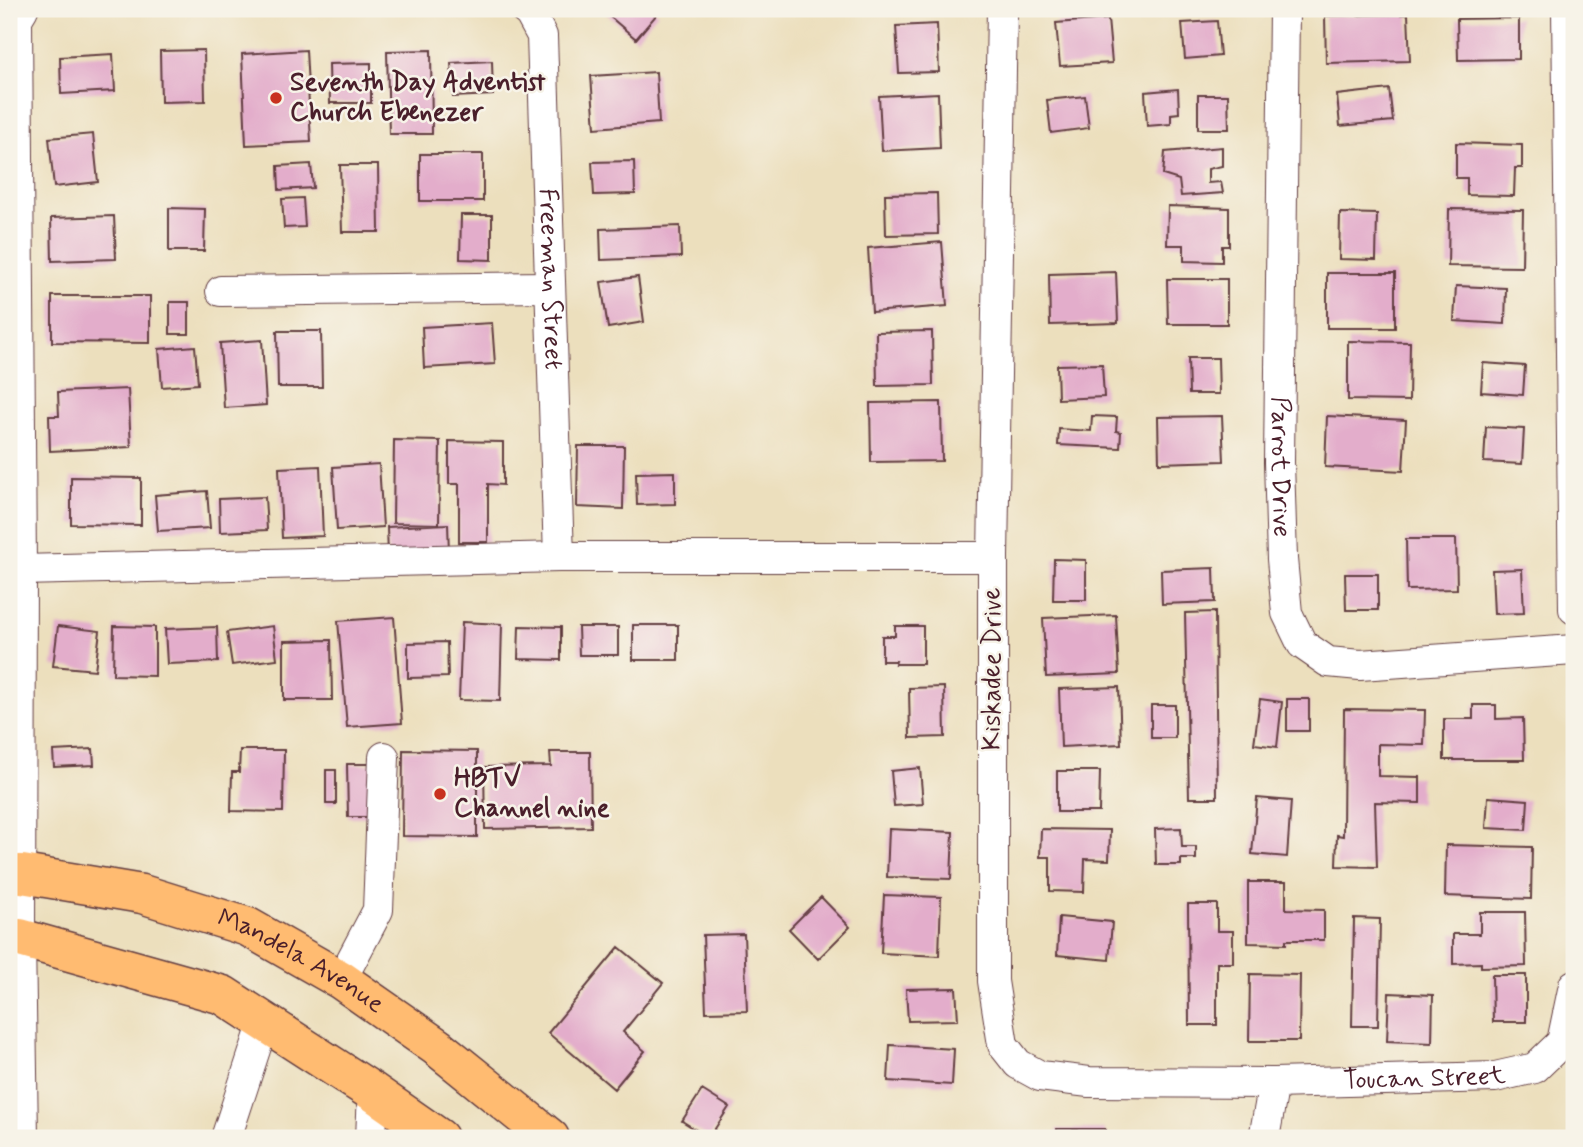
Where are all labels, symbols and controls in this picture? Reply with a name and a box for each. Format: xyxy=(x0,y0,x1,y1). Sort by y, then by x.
place label: Seventh Day Adventist Church Ebenezer xyxy=(290,66,546,130)
marker: Seventh Day Adventist Church Ebenezer xyxy=(268,90,284,106)
street label: Freeman Street xyxy=(530,188,570,370)
street label: Parrot Drive xyxy=(1262,396,1298,538)
street label: Kiskadee Drive xyxy=(976,588,1010,751)
place label: HBTV Channel nine xyxy=(454,762,610,826)
marker: HBTV Channel nine xyxy=(432,786,448,802)
street label: Mandela Avenue xyxy=(213,902,391,1022)
street label: Toucan Street xyxy=(1343,1058,1508,1098)

